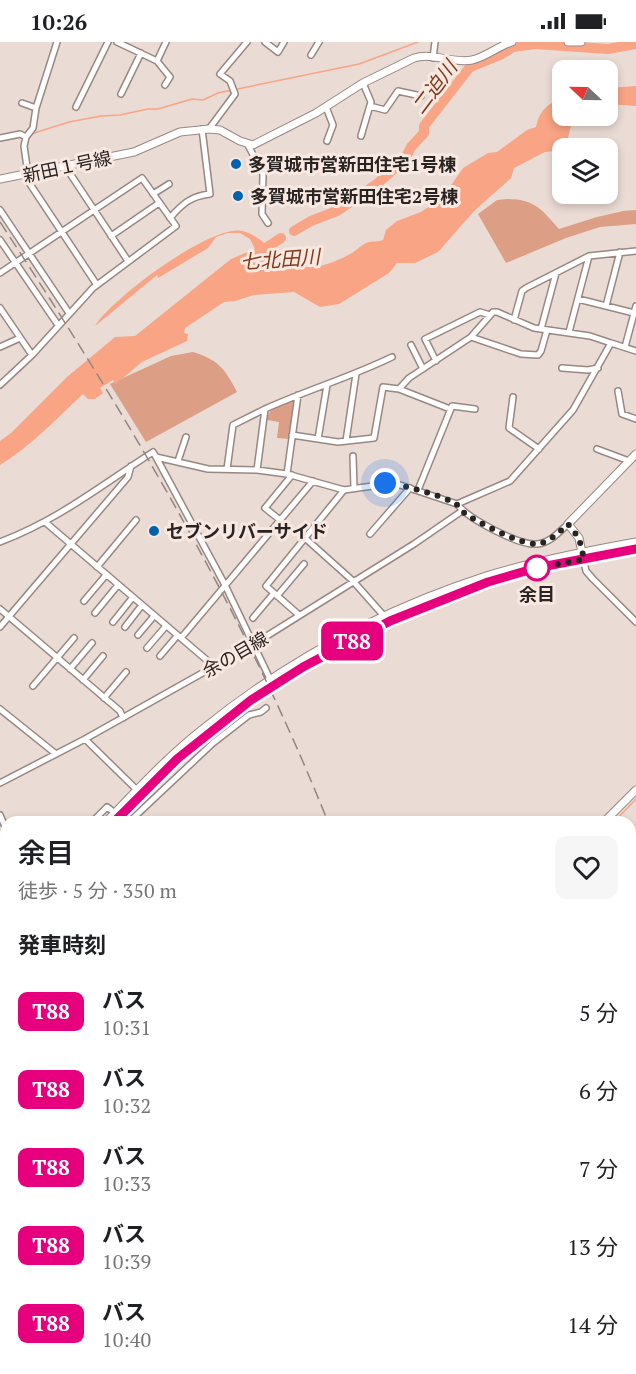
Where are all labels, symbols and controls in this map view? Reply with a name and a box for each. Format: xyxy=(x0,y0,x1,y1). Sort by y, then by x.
text: 10:26 xyxy=(30,7,87,36)
water label: 二迫川 xyxy=(405,53,464,119)
north arrow xyxy=(552,60,618,126)
map controls xyxy=(552,60,618,204)
button: layers xyxy=(552,138,618,204)
street label: 新田１号線 xyxy=(20,145,114,187)
place label: 多賀城市営新田住宅1号棟 xyxy=(248,152,456,176)
marker: 多賀城市営新田住宅1号棟 xyxy=(229,157,243,171)
place label: 多賀城市営新田住宅2号棟 xyxy=(250,184,458,208)
marker: 多賀城市営新田住宅2号棟 xyxy=(231,189,245,203)
water label: 七北田川 xyxy=(239,243,323,275)
your location xyxy=(370,468,400,498)
place label: セブンリバーサイド xyxy=(166,519,328,543)
marker: セブンリバーサイド xyxy=(147,524,161,538)
marker: 余目 xyxy=(524,555,550,581)
place label: 余目 xyxy=(519,582,555,606)
line badge: T88 xyxy=(318,622,386,660)
street label: 余の目線 xyxy=(198,626,272,682)
text: T88 xyxy=(333,627,371,655)
text: 余目 xyxy=(18,834,74,871)
button: heart xyxy=(555,836,618,899)
text: 徒歩 · 5 分 · 350 m xyxy=(18,877,177,904)
text: 発車時刻 xyxy=(18,930,106,959)
text: バス xyxy=(102,985,146,1014)
text: T88 xyxy=(32,997,70,1025)
text: 5 分 xyxy=(579,998,618,1027)
text: 10:31 xyxy=(102,1014,151,1041)
text: バス xyxy=(102,1063,146,1092)
text: T88 xyxy=(32,1075,70,1103)
text: 6 分 xyxy=(579,1076,618,1105)
text: 10:32 xyxy=(102,1092,151,1119)
text: バス xyxy=(102,1141,146,1170)
text: T88 xyxy=(32,1153,70,1181)
text: 7 分 xyxy=(579,1154,618,1183)
text: 10:33 xyxy=(102,1170,151,1197)
text: バス xyxy=(102,1219,146,1248)
text: T88 xyxy=(32,1231,70,1259)
text: 13 分 xyxy=(567,1232,618,1261)
text: 10:39 xyxy=(102,1248,151,1275)
text: バス xyxy=(102,1297,146,1326)
text: T88 xyxy=(32,1309,70,1337)
text: 14 分 xyxy=(567,1310,618,1339)
text: 10:40 xyxy=(102,1326,151,1353)

